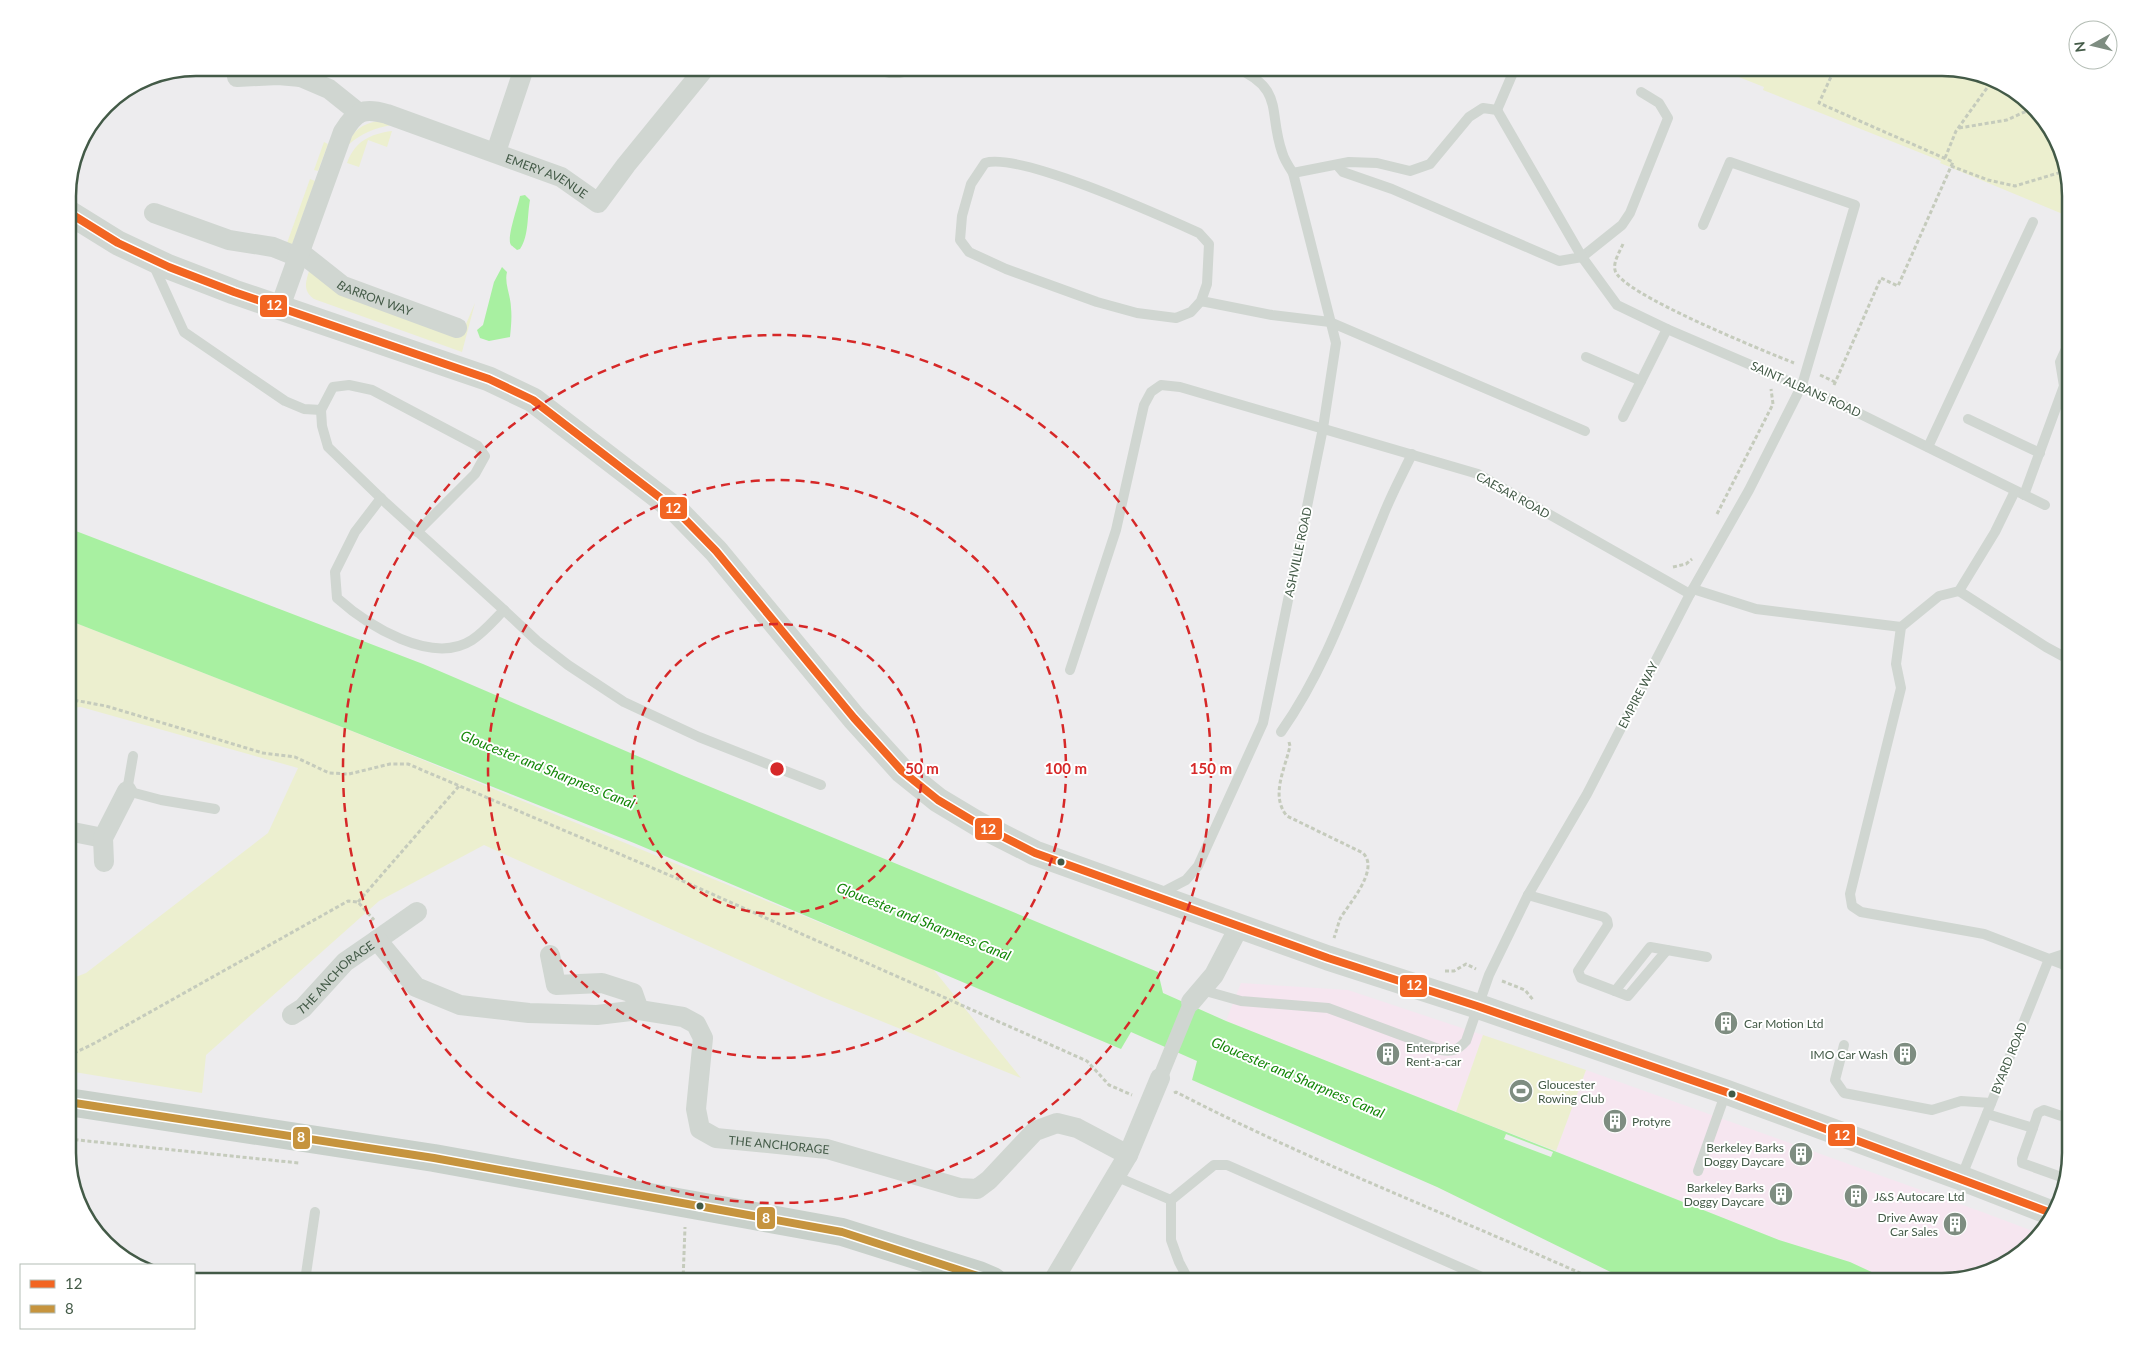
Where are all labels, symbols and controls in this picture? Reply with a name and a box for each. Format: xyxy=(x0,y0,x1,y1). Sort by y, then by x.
north arrow xyxy=(2068,20,2118,70)
text: N xyxy=(2070,40,2089,53)
street label: EMERY AVENUE xyxy=(504,150,591,201)
street label: BARRON WAY xyxy=(334,277,415,319)
line badge: 12 xyxy=(259,294,288,318)
text: 12 xyxy=(266,296,282,313)
street label: SAINT ALBANS ROAD xyxy=(1748,358,1864,420)
street label: CAESAR ROAD xyxy=(1473,469,1553,521)
line badge: 12 xyxy=(659,496,688,520)
text: 12 xyxy=(665,499,681,516)
street label: ASHVILLE ROAD xyxy=(1281,506,1315,598)
street label: EMPIRE WAY xyxy=(1615,659,1661,731)
water label: Gloucester and Sharpness Canal xyxy=(458,726,638,812)
text: 50 m xyxy=(905,759,939,777)
text: 100 m xyxy=(1045,759,1087,777)
text: 150 m xyxy=(1190,759,1232,777)
centre of rings xyxy=(768,760,786,778)
line badge: 12 xyxy=(974,817,1003,841)
text: 12 xyxy=(980,820,996,837)
unlabelled marker xyxy=(1056,857,1066,867)
water label: Gloucester and Sharpness Canal xyxy=(834,878,1014,964)
street label: THE ANCHORAGE xyxy=(294,937,377,1017)
line badge: 12 xyxy=(1399,974,1428,998)
text: 12 xyxy=(1406,976,1422,993)
building icon: Car Motion Ltd xyxy=(1713,1010,1739,1036)
place label: Car Motion Ltd xyxy=(1744,1016,1823,1031)
street label: BYARD ROAD xyxy=(1988,1020,2030,1096)
water label: Gloucester and Sharpness Canal xyxy=(1209,1033,1387,1121)
place label: Enterprise Rent-a-car xyxy=(1406,1040,1462,1069)
building icon: Enterprise Rent-a-car xyxy=(1375,1041,1401,1067)
building icon: IMO Car Wash xyxy=(1892,1041,1918,1067)
place label: IMO Car Wash xyxy=(1810,1047,1888,1062)
place label: Gloucester Rowing Club xyxy=(1538,1077,1605,1106)
sports icon: Gloucester Rowing Club xyxy=(1508,1078,1534,1104)
unlabelled marker xyxy=(1727,1089,1737,1099)
building icon: Protyre xyxy=(1602,1108,1628,1134)
place label: Protyre xyxy=(1632,1114,1671,1129)
line badge: 12 xyxy=(1827,1123,1856,1147)
line badge: 8 xyxy=(292,1126,311,1150)
text: 12 xyxy=(1834,1126,1850,1143)
text: 8 xyxy=(297,1128,305,1145)
street label: THE ANCHORAGE xyxy=(728,1132,830,1157)
place label: Berkeley Barks Doggy Daycare xyxy=(1704,1140,1784,1169)
building icon: Berkeley Barks Doggy Daycare xyxy=(1788,1141,1814,1167)
place label: Barkeley Barks Doggy Daycare xyxy=(1684,1180,1764,1209)
building icon: Barkeley Barks Doggy Daycare xyxy=(1768,1181,1794,1207)
building icon: J&S Autocare Ltd xyxy=(1843,1183,1869,1209)
place label: J&S Autocare Ltd xyxy=(1874,1189,1964,1204)
unlabelled marker xyxy=(695,1201,705,1211)
line badge: 8 xyxy=(756,1206,776,1230)
text: 8 xyxy=(762,1209,770,1226)
place label: Drive Away Car Sales xyxy=(1878,1210,1939,1239)
building icon: Drive Away Car Sales xyxy=(1942,1211,1968,1237)
legend xyxy=(20,1264,195,1329)
text: 12 xyxy=(65,1274,82,1292)
text: 8 xyxy=(65,1299,74,1317)

